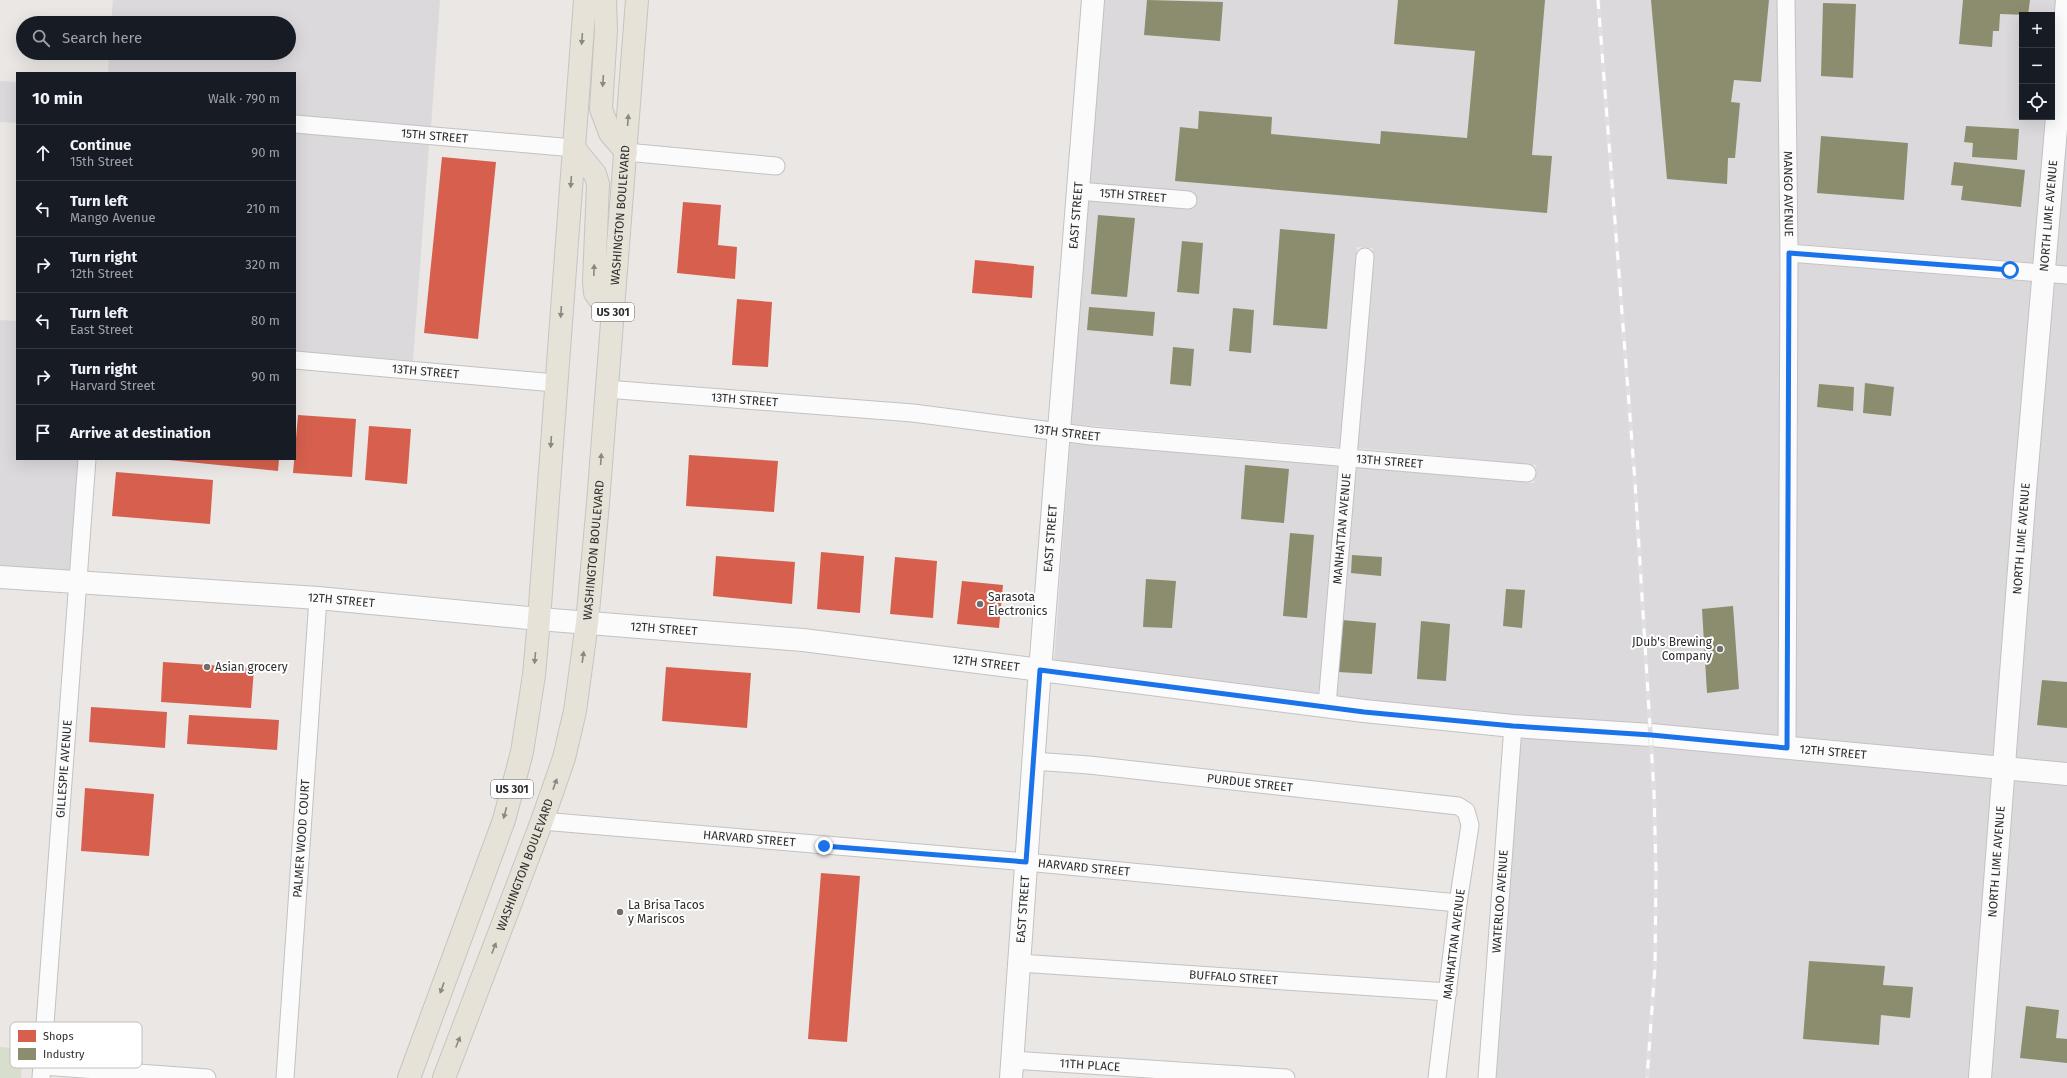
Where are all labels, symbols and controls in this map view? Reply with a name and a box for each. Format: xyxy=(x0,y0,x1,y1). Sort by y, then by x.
map controls xyxy=(2019,12,2055,120)
button: + xyxy=(2019,12,2055,48)
search box xyxy=(16,16,296,60)
icon: search xyxy=(30,27,52,49)
text: Search here xyxy=(62,29,142,47)
one-way arrow xyxy=(579,33,585,45)
button: − xyxy=(2019,48,2055,84)
one-way arrow xyxy=(599,75,606,87)
button: locate xyxy=(2019,84,2055,120)
text: 10 min xyxy=(32,88,83,109)
text: Walk · 790 m xyxy=(208,91,280,106)
one-way arrow xyxy=(625,114,632,126)
street label: 15TH STREET xyxy=(400,126,469,146)
text: Continue xyxy=(70,136,131,154)
icon: ahead xyxy=(32,142,54,164)
street label: WASHINGTON BOULEVARD xyxy=(608,144,633,286)
text: 90 m xyxy=(251,145,280,160)
street label: MANGO AVENUE xyxy=(1781,151,1796,237)
text: 15th Street xyxy=(70,154,133,169)
street label: NORTH LIME AVENUE xyxy=(2037,159,2060,272)
one-way arrow xyxy=(568,176,575,189)
street label: EAST STREET xyxy=(1066,180,1086,250)
street label: 15TH STREET xyxy=(1099,186,1168,205)
text: Turn left xyxy=(70,192,128,210)
icon: left xyxy=(32,198,54,220)
text: 210 m xyxy=(246,201,280,216)
text: Mango Avenue xyxy=(70,210,156,225)
text: Turn right xyxy=(70,248,137,266)
icon: right xyxy=(32,254,54,276)
text: 320 m xyxy=(245,257,280,272)
route start xyxy=(2001,261,2019,279)
one-way arrow xyxy=(591,263,597,276)
text: 12th Street xyxy=(70,266,133,281)
road number: US 301 xyxy=(592,303,634,321)
text: Turn left xyxy=(70,304,128,322)
one-way arrow xyxy=(558,306,564,318)
icon: left xyxy=(32,310,54,332)
text: 80 m xyxy=(251,313,280,328)
text: East Street xyxy=(70,322,133,337)
text: Turn right xyxy=(70,360,137,378)
street label: 13TH STREET xyxy=(391,362,460,382)
icon: right xyxy=(32,366,54,388)
text: 90 m xyxy=(251,369,280,384)
text: Harvard Street xyxy=(70,378,155,393)
street label: 13TH STREET xyxy=(710,390,779,409)
icon: arrive xyxy=(32,422,54,444)
street label: 13TH STREET xyxy=(1033,422,1102,444)
text: Arrive at destination xyxy=(70,424,211,442)
one-way arrow xyxy=(548,436,555,448)
street label: 13TH STREET xyxy=(1355,452,1424,471)
one-way arrow xyxy=(598,453,605,465)
street label: MANHATTAN AVENUE xyxy=(1330,473,1354,585)
street label: WASHINGTON BOULEVARD xyxy=(580,479,607,621)
street label: NORTH LIME AVENUE xyxy=(2010,482,2033,595)
street label: EAST STREET xyxy=(1041,503,1060,573)
street label: 12TH STREET xyxy=(307,590,376,610)
place label: Sarasota Electronics xyxy=(988,590,1048,618)
marker: Sarasota Electronics xyxy=(975,599,985,609)
street label: 12TH STREET xyxy=(630,619,699,639)
place label: JDub's Brewing Company xyxy=(1632,635,1713,663)
marker: JDub's Brewing Company xyxy=(1715,644,1725,654)
one-way arrow xyxy=(580,651,586,663)
one-way arrow xyxy=(532,652,539,664)
street label: 12TH STREET xyxy=(952,652,1021,674)
place label: Asian grocery xyxy=(215,660,288,674)
marker: Asian grocery xyxy=(202,662,212,672)
street label: GILLESPIE AVENUE xyxy=(53,719,75,818)
street label: 12TH STREET xyxy=(1799,742,1868,762)
street label: PURDUE STREET xyxy=(1206,771,1294,795)
street label: PALMER WOOD COURT xyxy=(290,778,313,898)
one-way arrow xyxy=(553,778,559,790)
road number: US 301 xyxy=(491,780,533,798)
street label: WASHINGTON BOULEVARD xyxy=(494,797,556,933)
street label: NORTH LIME AVENUE xyxy=(1985,805,2008,918)
one-way arrow xyxy=(502,807,508,819)
street label: HARVARD STREET xyxy=(702,828,797,850)
route end xyxy=(815,837,833,855)
street label: WATERLOO AVENUE xyxy=(1489,849,1511,954)
street label: HARVARD STREET xyxy=(1037,856,1132,879)
street label: EAST STREET xyxy=(1014,874,1032,944)
street label: MANHATTAN AVENUE xyxy=(1440,888,1468,1000)
place label: La Brisa Tacos y Mariscos xyxy=(628,898,705,926)
marker: La Brisa Tacos y Mariscos xyxy=(615,907,625,917)
one-way arrow xyxy=(492,941,498,953)
street label: BUFFALO STREET xyxy=(1189,968,1279,988)
one-way arrow xyxy=(438,982,444,994)
legend xyxy=(10,1022,142,1068)
text: Shops xyxy=(43,1030,74,1043)
one-way arrow xyxy=(456,1035,462,1047)
text: Industry xyxy=(43,1048,85,1061)
street label: 11TH PLACE xyxy=(1059,1056,1121,1074)

